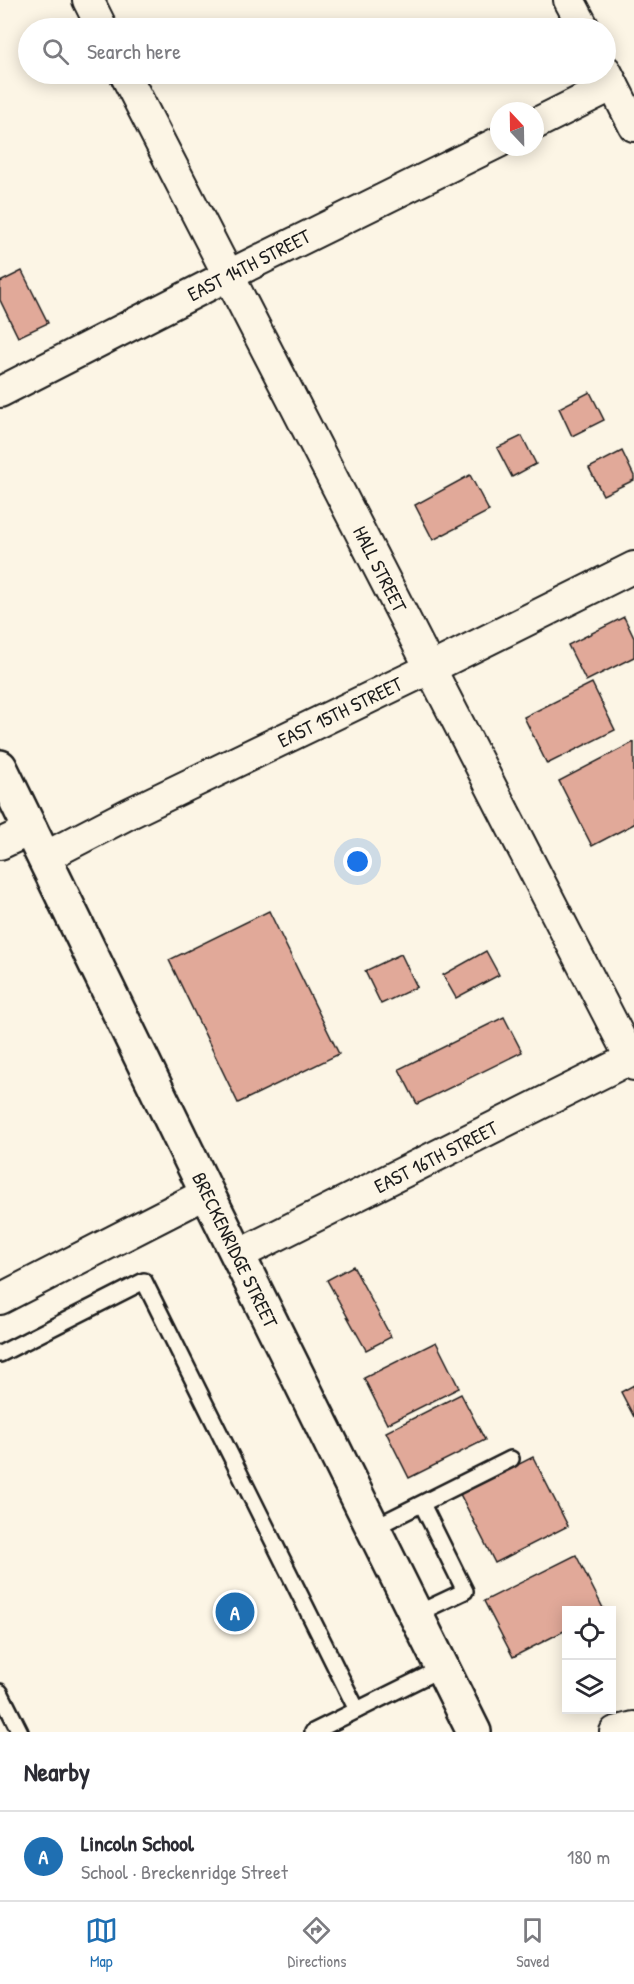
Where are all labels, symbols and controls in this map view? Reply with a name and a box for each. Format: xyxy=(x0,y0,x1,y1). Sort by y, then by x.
search box xyxy=(18,18,616,84)
icon: search xyxy=(39,35,72,68)
text: Search here xyxy=(87,36,181,66)
north arrow xyxy=(490,102,544,156)
street label: EAST 14TH STREET xyxy=(183,222,315,307)
street label: HALL STREET xyxy=(347,521,414,617)
street label: EAST 15TH STREET xyxy=(273,669,407,753)
your location xyxy=(343,847,372,876)
street label: EAST 16TH STREET xyxy=(370,1114,503,1199)
street label: BRECKENRIDGE STREET xyxy=(186,1167,285,1333)
pin: A xyxy=(216,1590,254,1634)
map controls xyxy=(562,1606,616,1714)
button: locate xyxy=(562,1606,616,1660)
button: layers xyxy=(562,1660,616,1714)
text: Nearby xyxy=(24,1754,90,1789)
text: Lincoln School xyxy=(81,1828,194,1858)
text: A xyxy=(39,1843,48,1870)
text: 180 m xyxy=(567,1843,610,1870)
text: School · Breckenridge Street xyxy=(81,1858,288,1885)
tab: Map xyxy=(85,1914,118,1972)
tab: Directions xyxy=(288,1914,346,1972)
tab: Saved xyxy=(516,1914,549,1972)

